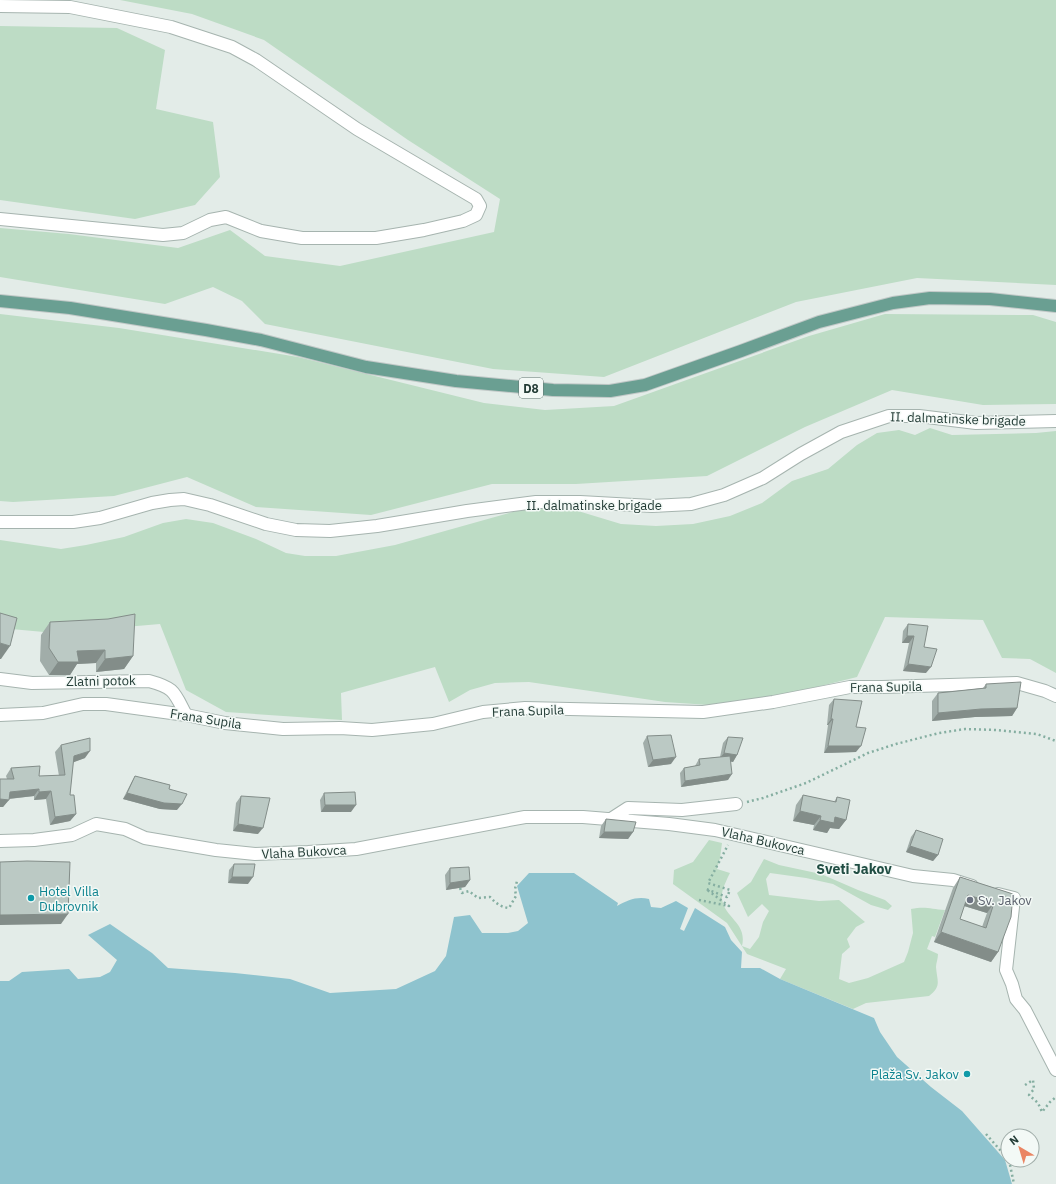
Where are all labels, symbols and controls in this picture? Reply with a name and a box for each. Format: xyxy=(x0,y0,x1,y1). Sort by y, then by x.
road number: D8 xyxy=(519,378,543,398)
street label: II. dalmatinske brigade xyxy=(890,408,1026,430)
street label: II. dalmatinske brigade xyxy=(526,497,662,514)
street label: Zlatni potok xyxy=(66,672,136,690)
street label: Frana Supila xyxy=(850,678,922,696)
street label: Frana Supila xyxy=(492,701,564,721)
street label: Frana Supila xyxy=(169,705,243,733)
street label: Vlaha Bukovca xyxy=(720,823,806,859)
street label: Vlaha Bukovca xyxy=(261,841,347,863)
district label: Sveti Jakov xyxy=(816,860,892,878)
place label: Hotel Villa Dubrovnik xyxy=(39,883,99,915)
place label: Sv. Jakov xyxy=(978,892,1032,909)
marker: Hotel Villa Dubrovnik xyxy=(26,893,36,903)
marker: Sv. Jakov xyxy=(965,895,975,905)
place label: Plaža Sv. Jakov xyxy=(871,1066,960,1083)
marker: Plaža Sv. Jakov xyxy=(962,1069,972,1079)
north arrow xyxy=(1000,1128,1040,1168)
text: N xyxy=(1006,1132,1021,1148)

